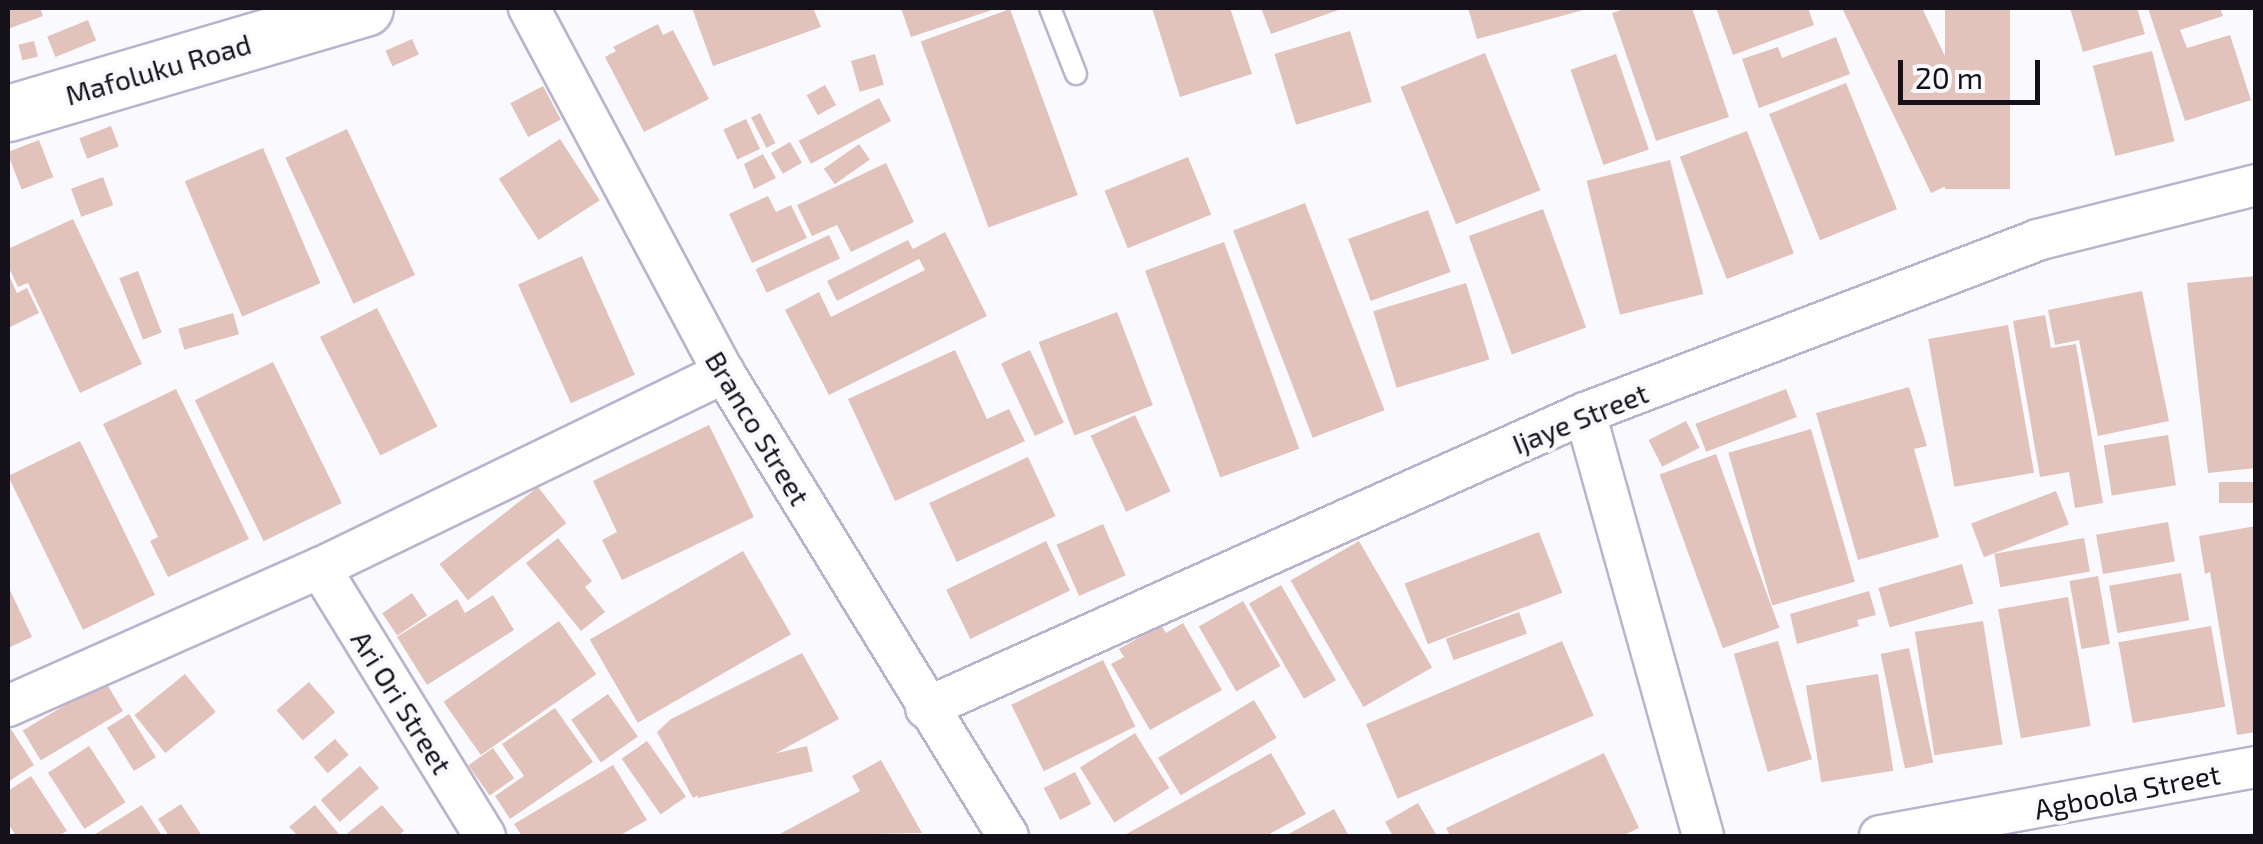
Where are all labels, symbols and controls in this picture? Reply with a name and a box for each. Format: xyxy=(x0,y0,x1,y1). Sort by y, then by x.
street label: Mafoluku Road xyxy=(61,26,255,112)
scale bar xyxy=(1903,40,2046,102)
text: 20 m xyxy=(1915,59,1983,95)
street label: Branco Street xyxy=(699,345,817,511)
street label: Ijaye Street xyxy=(1507,376,1653,460)
street label: Ari Ori Street xyxy=(345,624,459,780)
street label: Agboola Street xyxy=(2031,757,2223,825)

